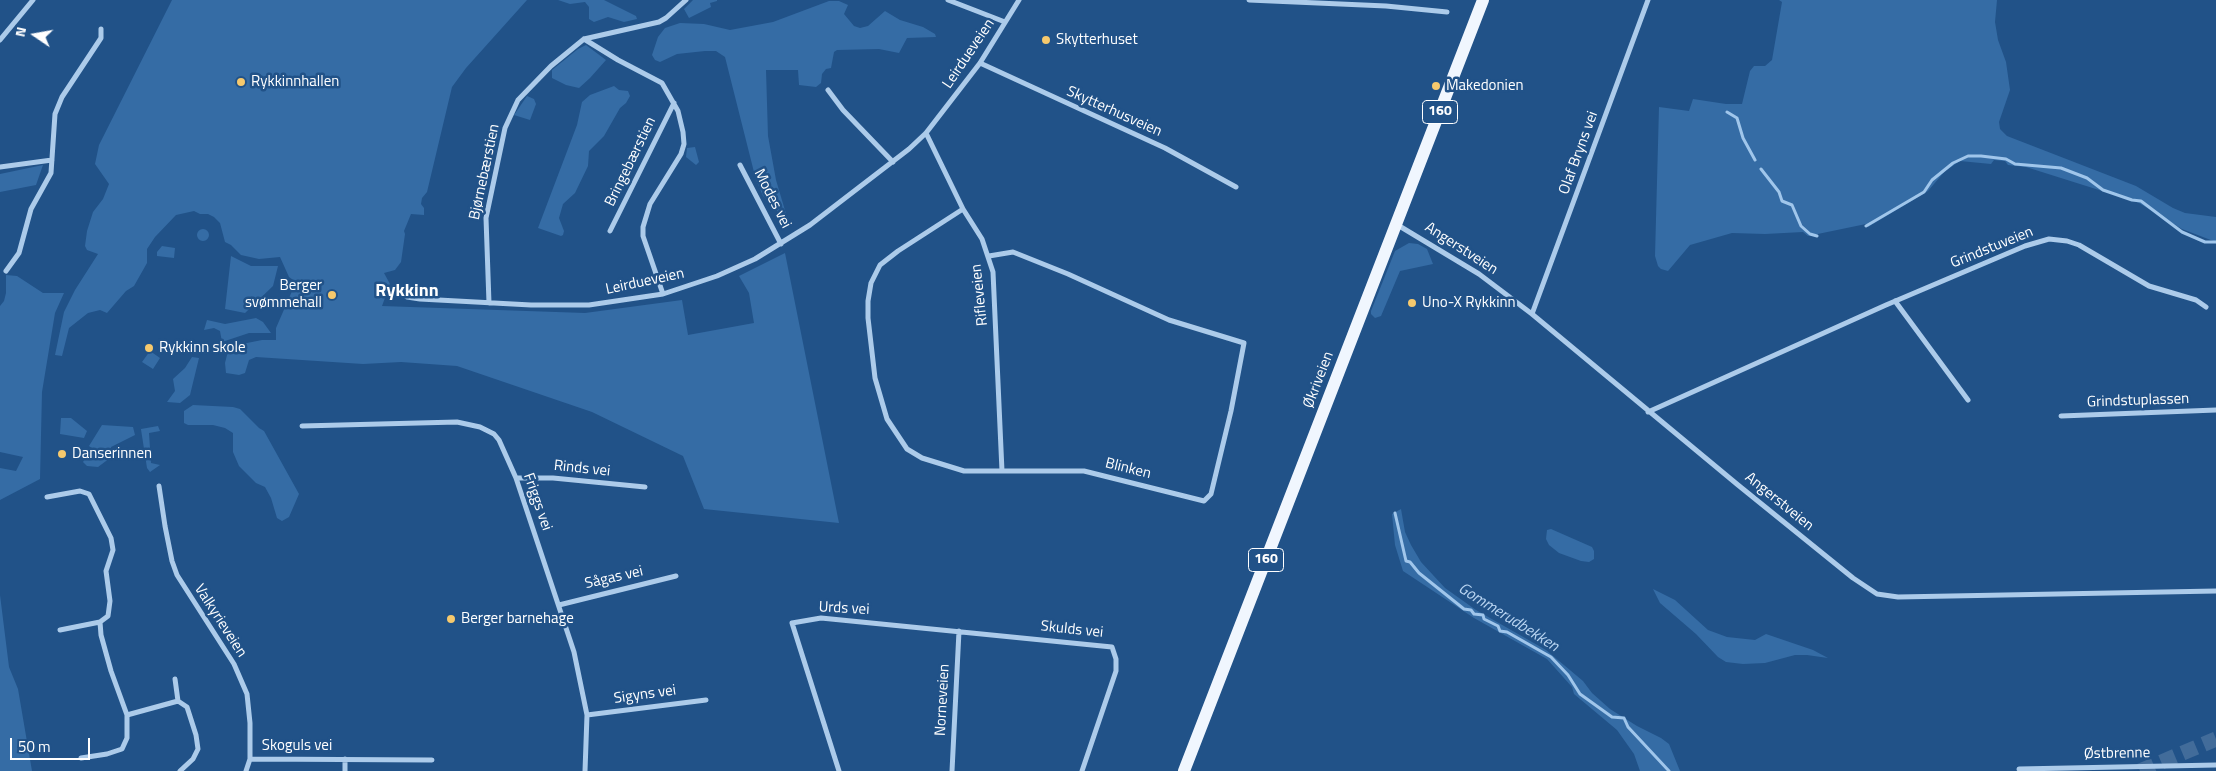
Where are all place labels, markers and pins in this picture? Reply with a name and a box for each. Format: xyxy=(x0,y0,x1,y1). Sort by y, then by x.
place label: Skytterhuset xyxy=(1056,31,1138,49)
marker: Skytterhuset xyxy=(1040,34,1052,46)
place label: Rykkinnhallen xyxy=(251,73,339,91)
marker: Rykkinnhallen xyxy=(235,76,247,88)
place label: Makedonien xyxy=(1446,77,1524,95)
marker: Makedonien xyxy=(1430,80,1442,92)
place label: Berger svømmehall xyxy=(245,277,322,312)
marker: Berger svømmehall xyxy=(326,289,338,301)
place label: Uno-X Rykkinn xyxy=(1422,294,1516,312)
marker: Uno-X Rykkinn xyxy=(1406,297,1418,309)
place label: Rykkinn skole xyxy=(159,339,245,357)
marker: Rykkinn skole xyxy=(143,342,155,354)
place label: Danserinnen xyxy=(72,445,152,463)
marker: Danserinnen xyxy=(56,448,68,460)
place label: Berger barnehage xyxy=(461,610,574,628)
marker: Berger barnehage xyxy=(445,613,457,625)

